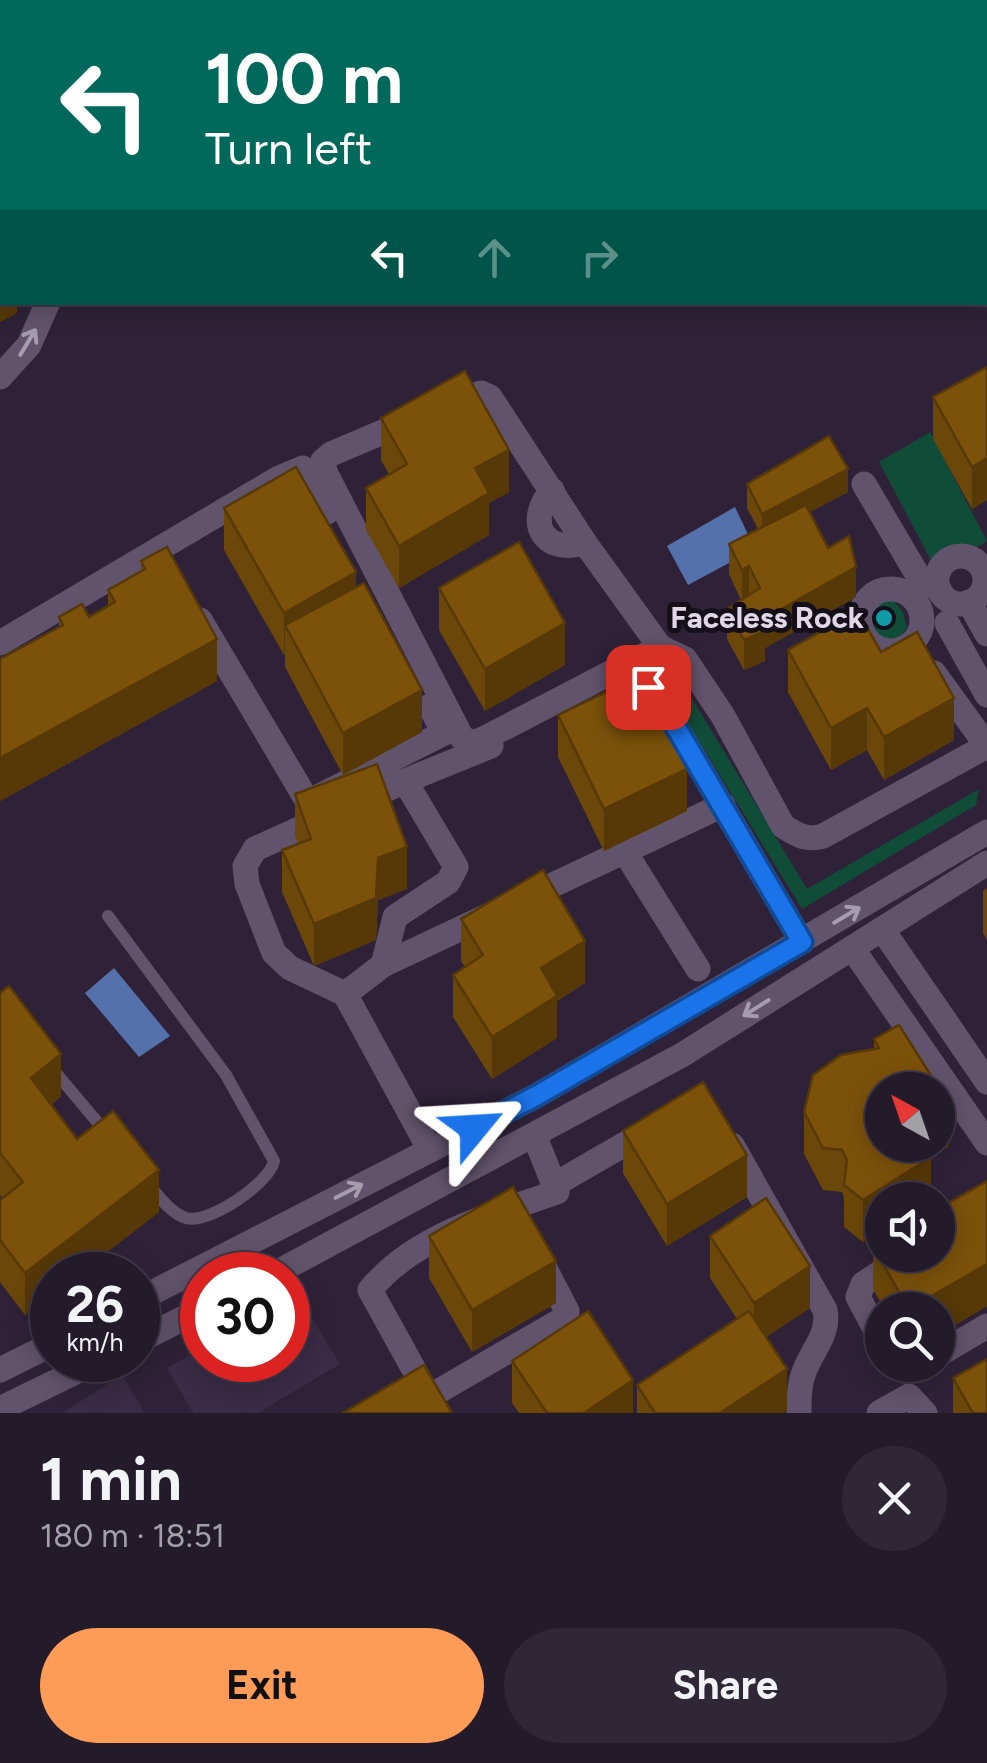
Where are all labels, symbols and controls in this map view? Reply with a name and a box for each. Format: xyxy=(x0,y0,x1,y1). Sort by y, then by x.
text: 100 m xyxy=(205,36,403,121)
icon: left xyxy=(40,40,170,170)
text: Turn left xyxy=(205,121,372,175)
icon: left xyxy=(362,230,417,285)
icon: ahead xyxy=(467,230,522,285)
icon: right xyxy=(572,230,627,285)
one-way arrow xyxy=(18,329,38,357)
place label: Faceless Rock xyxy=(670,599,864,636)
marker: Faceless Rock xyxy=(873,607,895,629)
pin xyxy=(606,645,691,730)
icon: arrive xyxy=(621,660,676,715)
one-way arrow xyxy=(832,905,861,925)
one-way arrow xyxy=(742,998,771,1019)
north arrow xyxy=(865,1072,955,1162)
map controls xyxy=(865,1072,955,1382)
position arrow xyxy=(422,1076,526,1180)
one-way arrow xyxy=(333,1181,363,1200)
button: sound xyxy=(865,1182,955,1272)
speed limit sign: 30 xyxy=(180,1252,310,1382)
text: 26 xyxy=(66,1274,124,1335)
button: search xyxy=(865,1292,955,1382)
text: km/h xyxy=(66,1327,124,1357)
text: 1 min xyxy=(40,1443,182,1515)
button: close xyxy=(842,1446,947,1551)
text: 180 m · 18:51 xyxy=(40,1517,225,1555)
button: Exit xyxy=(40,1628,484,1743)
button: Share xyxy=(504,1628,947,1743)

